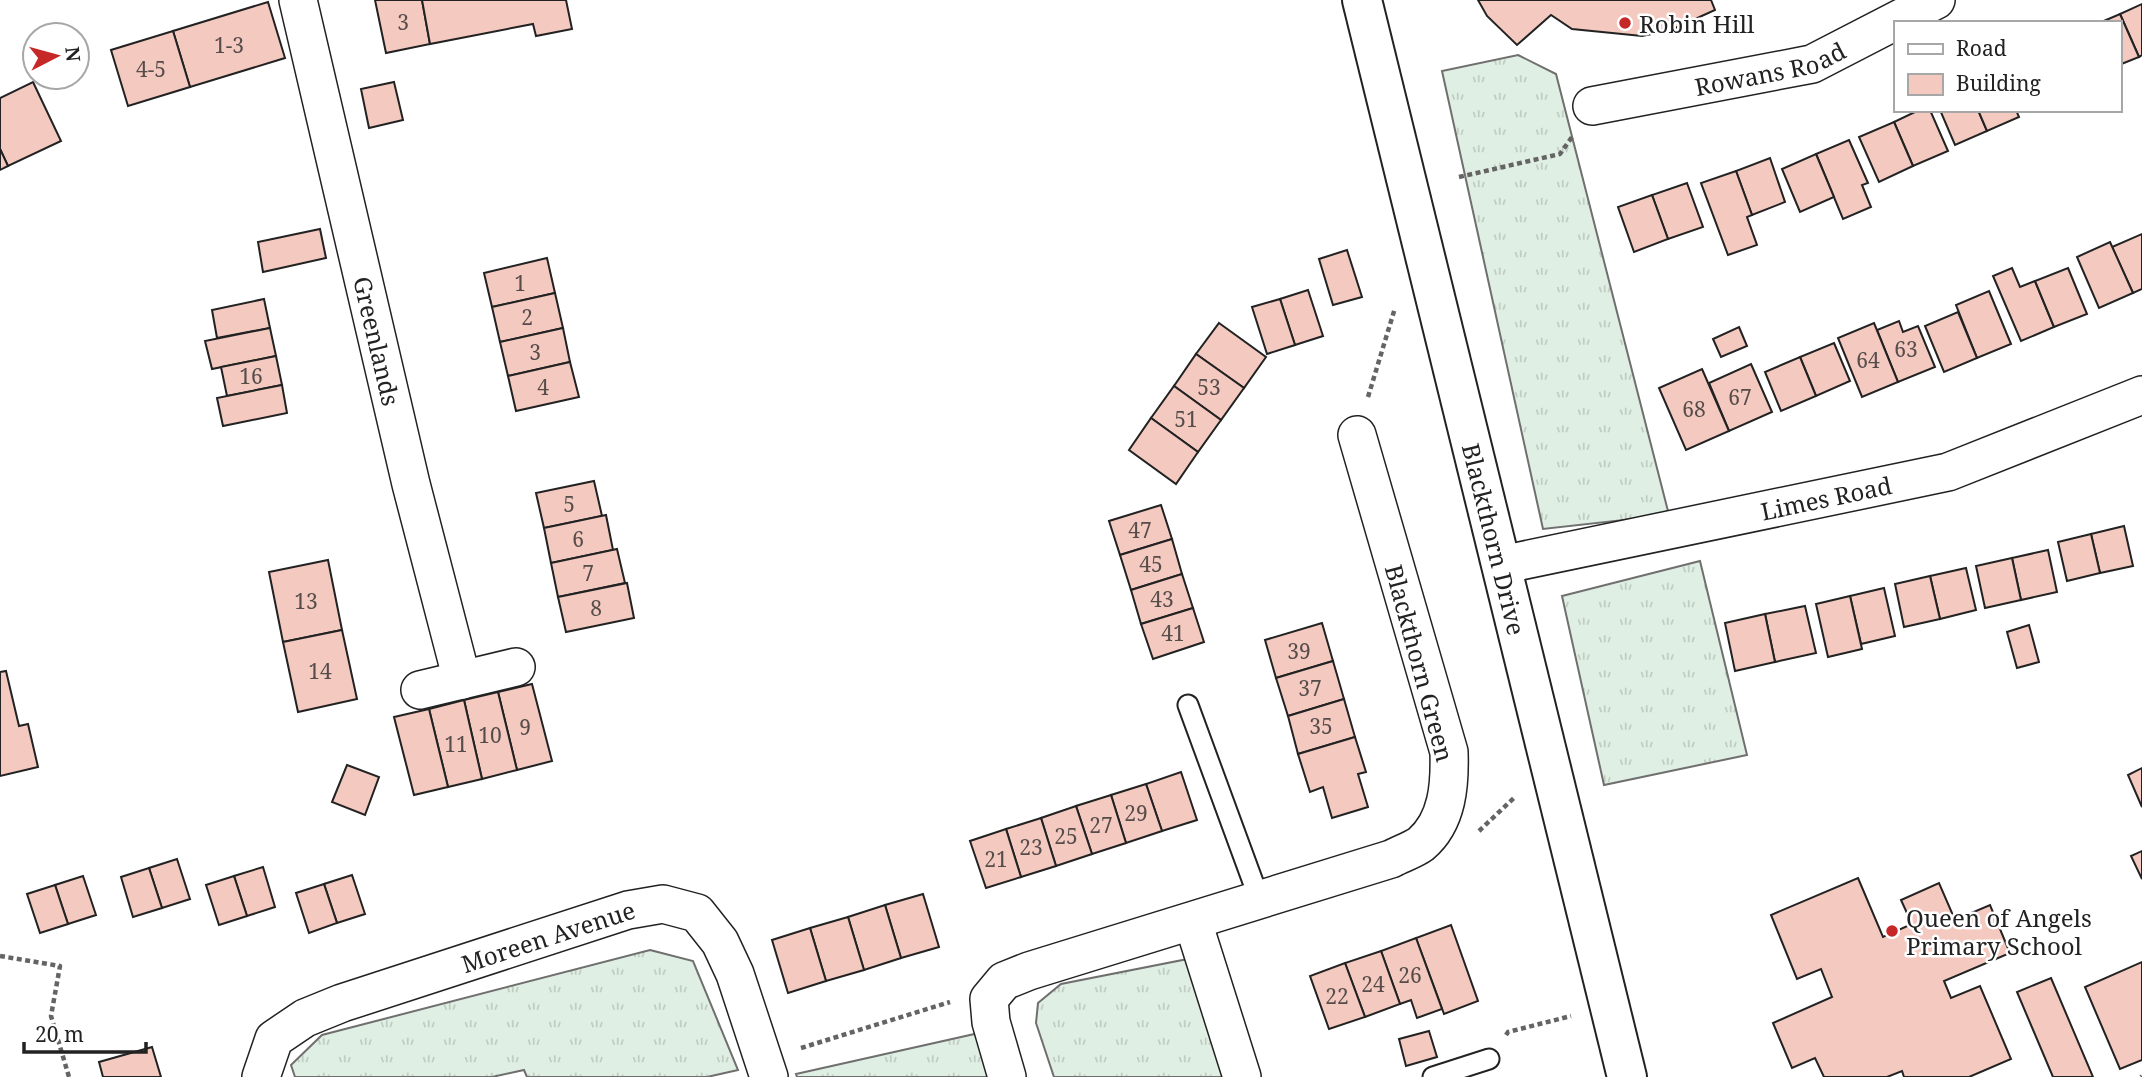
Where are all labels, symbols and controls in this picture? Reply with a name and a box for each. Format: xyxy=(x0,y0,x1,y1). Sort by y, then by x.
place label: Robin Hill xyxy=(1639,7,1755,40)
house number: 3 xyxy=(397,8,409,36)
marker: Robin Hill xyxy=(1617,15,1633,31)
north arrow xyxy=(21,21,91,91)
legend xyxy=(1894,21,2121,112)
house number: 1-3 xyxy=(214,31,244,59)
street label: Rowans Road xyxy=(1692,33,1851,103)
text: Road xyxy=(1956,34,2007,62)
text: N xyxy=(59,45,87,63)
house number: 4-5 xyxy=(136,55,166,83)
text: Building xyxy=(1956,69,2041,97)
house number: 1 xyxy=(514,269,526,297)
street label: Greenlands xyxy=(347,273,409,409)
house number: 2 xyxy=(521,303,533,331)
house number: 63 xyxy=(1894,335,1918,363)
house number: 3 xyxy=(529,338,541,366)
house number: 64 xyxy=(1856,346,1880,374)
house number: 16 xyxy=(239,362,263,390)
house number: 4 xyxy=(537,373,549,401)
house number: 53 xyxy=(1197,373,1221,401)
house number: 67 xyxy=(1728,383,1752,411)
house number: 68 xyxy=(1682,395,1706,423)
house number: 51 xyxy=(1174,405,1198,433)
street label: Blackthorn Drive xyxy=(1455,440,1534,638)
street label: Limes Road xyxy=(1758,468,1895,527)
house number: 5 xyxy=(563,490,575,518)
house number: 47 xyxy=(1128,516,1152,544)
house number: 6 xyxy=(572,525,584,553)
house number: 45 xyxy=(1139,550,1163,578)
house number: 7 xyxy=(582,559,594,587)
street label: Blackthorn Green xyxy=(1378,561,1462,765)
house number: 43 xyxy=(1150,585,1174,613)
house number: 13 xyxy=(294,587,318,615)
house number: 8 xyxy=(590,594,602,622)
house number: 41 xyxy=(1161,619,1185,647)
house number: 39 xyxy=(1287,637,1311,665)
house number: 14 xyxy=(308,657,332,685)
house number: 37 xyxy=(1298,674,1322,702)
house number: 35 xyxy=(1309,712,1333,740)
house number: 9 xyxy=(519,713,531,741)
house number: 10 xyxy=(478,721,502,749)
house number: 11 xyxy=(444,730,468,758)
house number: 29 xyxy=(1124,799,1148,827)
house number: 27 xyxy=(1089,811,1113,839)
house number: 25 xyxy=(1054,822,1078,850)
house number: 23 xyxy=(1019,833,1043,861)
house number: 21 xyxy=(984,845,1008,873)
street label: Moreen Avenue xyxy=(457,892,639,980)
place label: Queen of Angels Primary School xyxy=(1906,901,2092,962)
marker: Queen of Angels Primary School xyxy=(1884,923,1900,939)
house number: 26 xyxy=(1398,961,1422,989)
house number: 24 xyxy=(1361,970,1385,998)
house number: 22 xyxy=(1325,982,1349,1010)
scale bar xyxy=(24,1010,147,1054)
text: 20 m xyxy=(35,1020,84,1048)

